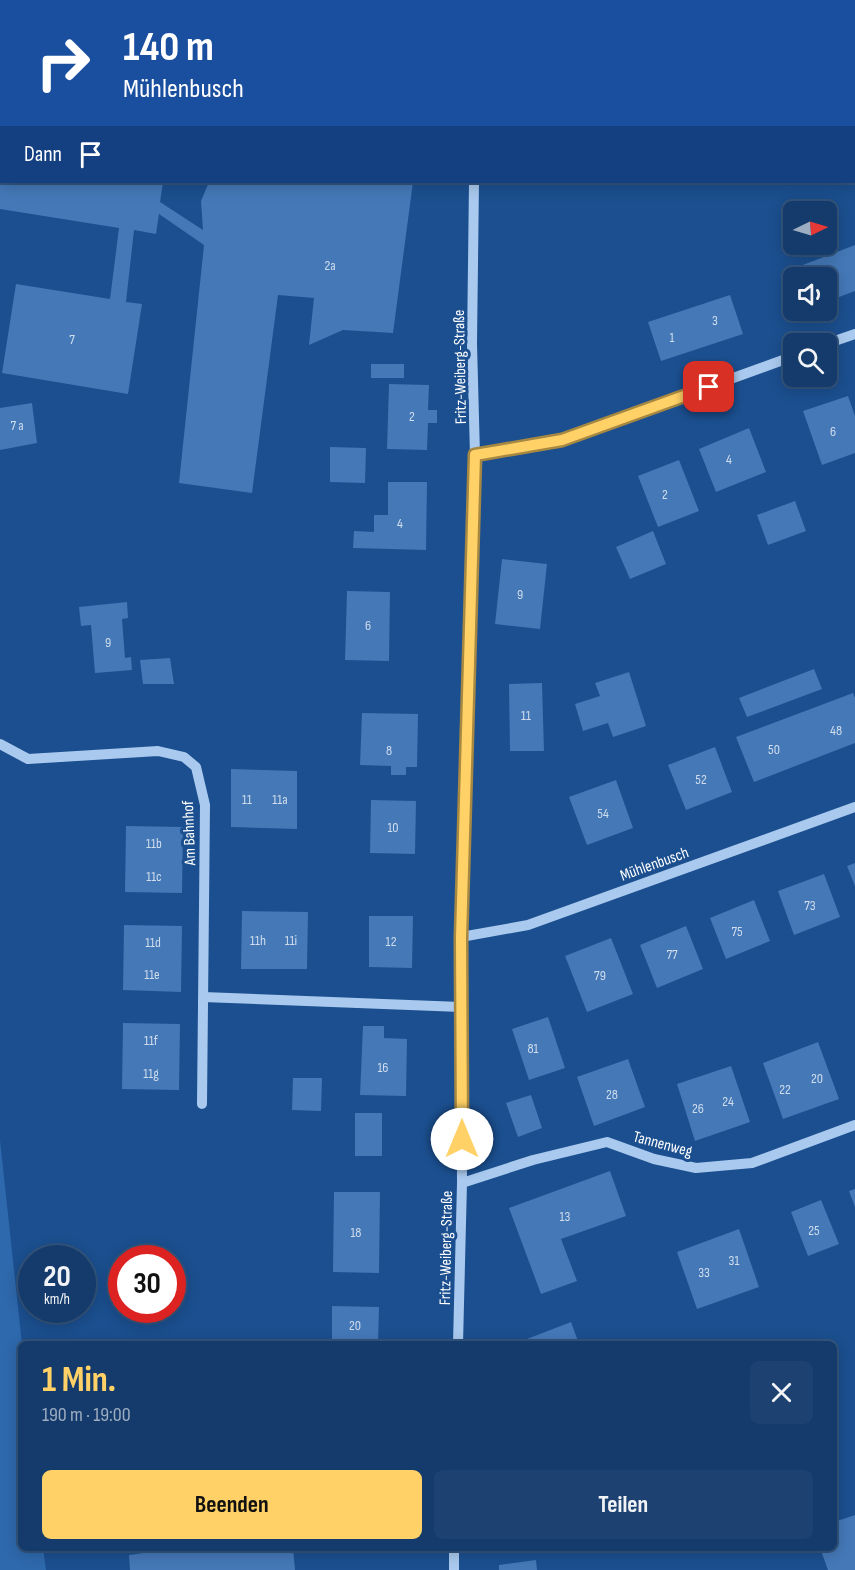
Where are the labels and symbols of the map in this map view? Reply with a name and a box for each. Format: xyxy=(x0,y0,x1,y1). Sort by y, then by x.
north arrow xyxy=(783,201,837,255)
house number: 2a xyxy=(324,257,336,274)
street label: Fritz-Weiberg-Straße xyxy=(450,310,471,424)
house number: 3 xyxy=(712,312,718,329)
house number: 1 xyxy=(670,329,675,346)
house number: 7 xyxy=(69,331,75,348)
pin xyxy=(683,361,734,412)
house number: 2 xyxy=(409,408,415,425)
house number: 7 a xyxy=(10,417,24,434)
house number: 6 xyxy=(830,423,836,440)
house number: 4 xyxy=(726,451,732,468)
house number: 2 xyxy=(662,486,668,503)
house number: 4 xyxy=(397,515,403,532)
house number: 9 xyxy=(517,586,523,603)
house number: 6 xyxy=(365,617,371,634)
house number: 9 xyxy=(105,634,111,651)
house number: 11 xyxy=(521,707,531,724)
house number: 48 xyxy=(830,722,842,739)
house number: 50 xyxy=(768,741,780,758)
house number: 8 xyxy=(386,742,392,759)
house number: 52 xyxy=(695,771,707,788)
house number: 11 xyxy=(242,791,252,808)
house number: 11a xyxy=(272,791,288,808)
street label: Am Bahnhof xyxy=(179,800,200,867)
house number: 54 xyxy=(597,805,609,822)
house number: 10 xyxy=(387,819,399,836)
house number: 11b xyxy=(146,835,162,852)
street label: Mühlenbusch xyxy=(618,843,691,886)
house number: 11c xyxy=(146,868,162,885)
house number: 73 xyxy=(804,897,816,914)
house number: 75 xyxy=(731,923,743,940)
house number: 11h xyxy=(250,932,266,949)
house number: 11i xyxy=(285,932,297,949)
house number: 12 xyxy=(386,933,397,950)
house number: 11d xyxy=(145,934,161,951)
house number: 77 xyxy=(666,946,678,963)
house number: 11e xyxy=(144,966,160,983)
house number: 79 xyxy=(594,967,606,984)
house number: 11f xyxy=(144,1032,159,1049)
house number: 81 xyxy=(527,1040,539,1057)
house number: 16 xyxy=(377,1059,389,1076)
house number: 11g xyxy=(143,1065,159,1082)
house number: 20 xyxy=(811,1070,823,1087)
house number: 22 xyxy=(779,1081,791,1098)
house number: 28 xyxy=(606,1086,618,1103)
house number: 24 xyxy=(722,1093,734,1110)
house number: 26 xyxy=(692,1100,704,1117)
position arrow xyxy=(430,1107,494,1171)
street label: Tannenweg xyxy=(631,1127,694,1161)
street label: Fritz-Weiberg-Straße xyxy=(436,1191,457,1305)
house number: 13 xyxy=(560,1208,571,1225)
house number: 25 xyxy=(808,1222,820,1239)
house number: 18 xyxy=(350,1224,362,1241)
speed limit sign: 30 xyxy=(108,1245,186,1323)
house number: 31 xyxy=(729,1252,739,1269)
house number: 33 xyxy=(698,1264,710,1281)
house number: 20 xyxy=(349,1317,361,1334)

